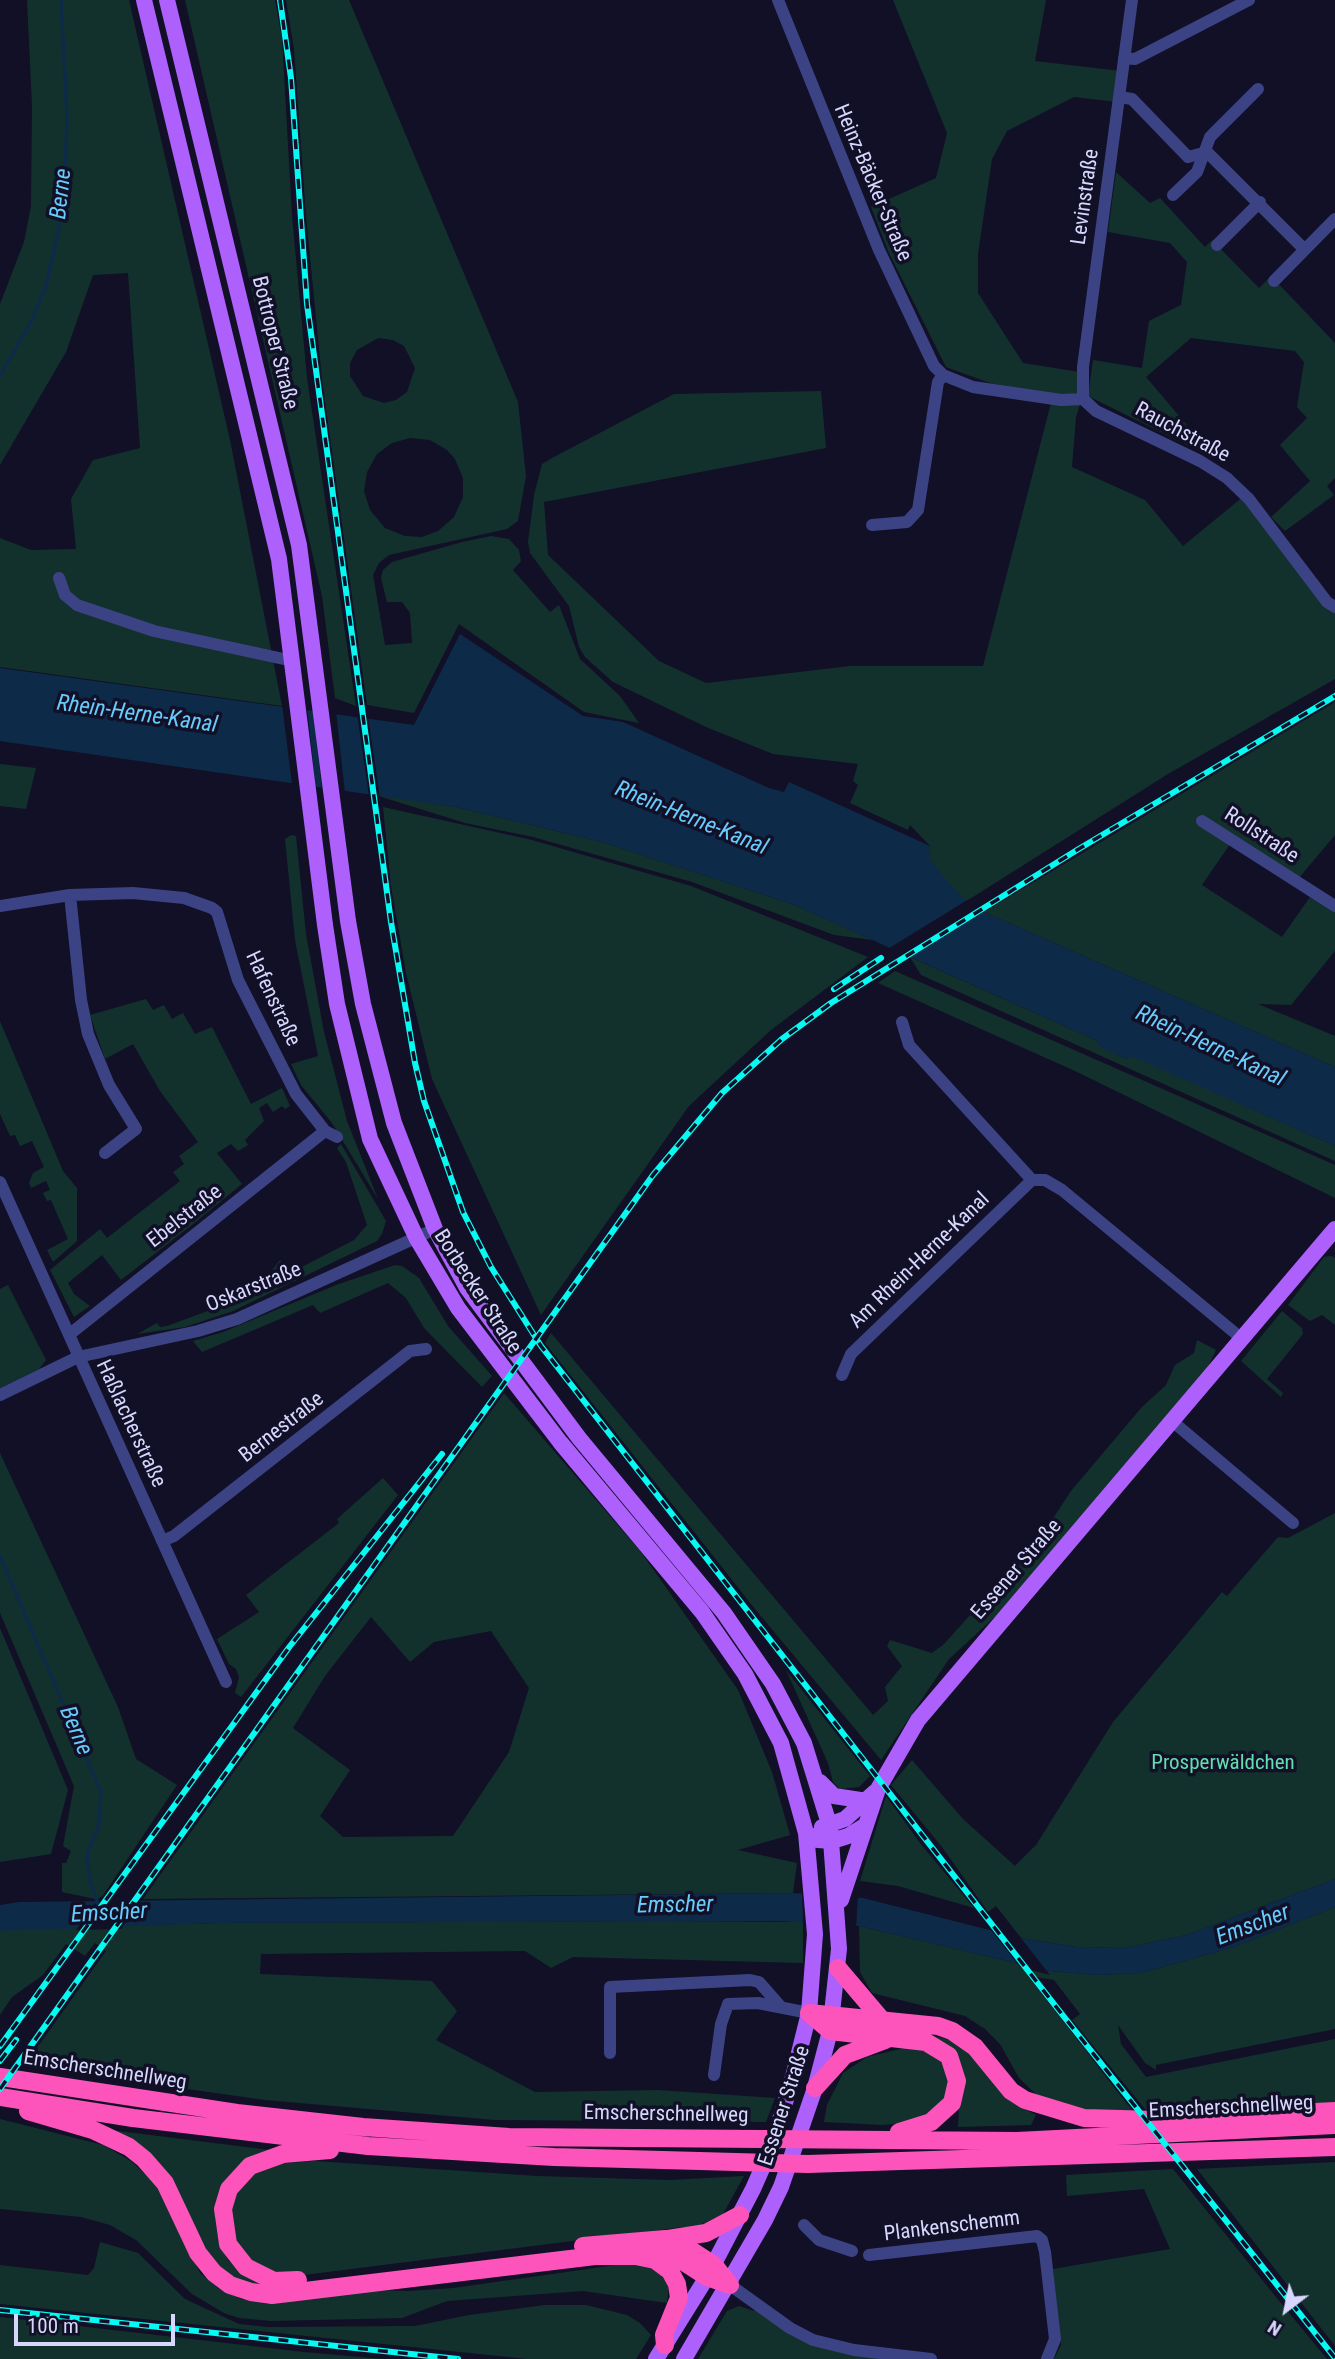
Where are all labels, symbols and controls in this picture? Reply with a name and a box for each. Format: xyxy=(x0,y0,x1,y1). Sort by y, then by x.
street label: Heinz-Bäcker-Straße xyxy=(828,101,916,265)
street label: Levinstraße xyxy=(1067,148,1105,246)
water label: Berne xyxy=(46,167,78,221)
street label: Bottroper Straße xyxy=(245,274,303,412)
street label: Rauchstraße xyxy=(1130,397,1234,469)
water label: Rhein-Herne-Kanal xyxy=(55,690,219,740)
water label: Rhein-Herne-Kanal xyxy=(611,776,771,862)
street label: Rollstraße xyxy=(1219,803,1303,869)
street label: Hafenstraße xyxy=(239,947,305,1051)
water label: Rhein-Herne-Kanal xyxy=(1131,1000,1289,1094)
street label: Ebelstraße xyxy=(143,1180,227,1254)
street label: Am Rhein-Herne-Kanal xyxy=(845,1188,995,1334)
street label: Borbecker Straße xyxy=(428,1225,526,1359)
street label: Oskarstraße xyxy=(203,1257,305,1319)
street label: Haßlacherstraße xyxy=(89,1356,171,1492)
street label: Bernestraße xyxy=(235,1387,329,1469)
street label: Essener Straße xyxy=(967,1515,1067,1625)
water label: Berne xyxy=(52,1702,98,1760)
park label: Prosperwäldchen xyxy=(1151,1751,1295,1777)
water label: Emscher xyxy=(637,1892,713,1920)
water label: Emscher xyxy=(70,1898,148,1930)
water label: Emscher xyxy=(1212,1899,1294,1953)
street label: Essener Straße xyxy=(754,2043,816,2169)
street label: Emscherschnellweg xyxy=(22,2046,188,2096)
street label: Emscherschnellweg xyxy=(1148,2091,1314,2125)
street label: Emscherschnellweg xyxy=(583,2101,749,2129)
street label: Plankenschemm xyxy=(883,2206,1021,2248)
north arrow xyxy=(1251,2275,1321,2345)
scale bar xyxy=(18,2300,178,2344)
text: 100 m xyxy=(27,2314,79,2338)
text: N xyxy=(1264,2315,1286,2341)

